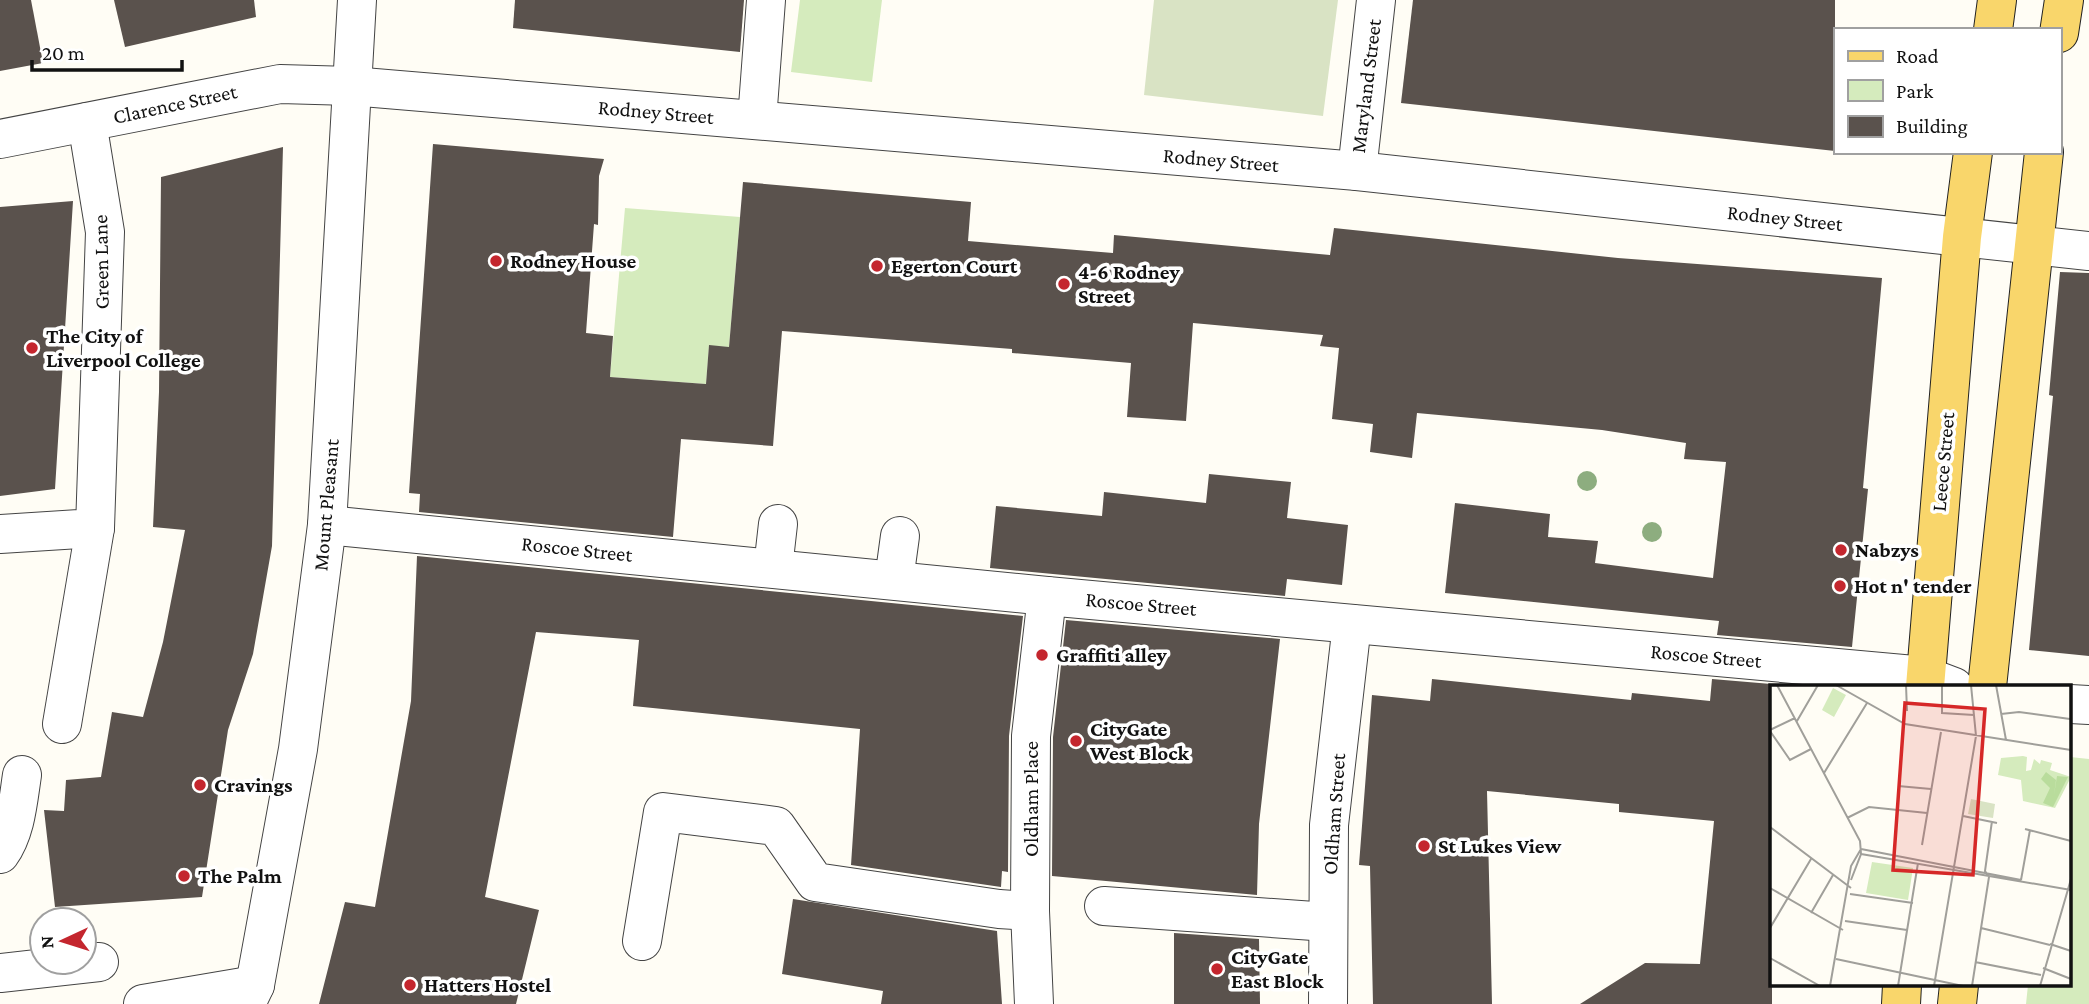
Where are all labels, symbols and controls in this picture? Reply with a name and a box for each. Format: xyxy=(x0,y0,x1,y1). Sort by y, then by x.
street label: Maryland Street xyxy=(1346,16,1386,154)
scale bar xyxy=(32,28,182,72)
legend xyxy=(1834,28,2061,154)
text: 20 m xyxy=(42,41,85,65)
text: Road xyxy=(1896,44,1939,68)
street label: Clarence Street xyxy=(111,79,240,129)
text: Park xyxy=(1896,79,1933,103)
street label: Rodney Street xyxy=(597,95,716,129)
text: Building xyxy=(1896,114,1968,138)
street label: Rodney Street xyxy=(1162,143,1281,177)
street label: Rodney Street xyxy=(1726,200,1845,236)
street label: Green Lane xyxy=(88,214,114,310)
place label: Rodney House xyxy=(510,249,637,273)
marker: Rodney House xyxy=(488,253,504,269)
place label: Egerton Court xyxy=(891,254,1018,278)
marker: Egerton Court xyxy=(869,258,885,274)
place label: 4-6 Rodney Street xyxy=(1078,260,1180,308)
marker: 4-6 Rodney Street xyxy=(1056,276,1072,292)
place label: The City of Liverpool College xyxy=(46,324,201,372)
marker: The City of Liverpool College xyxy=(24,340,40,356)
street label: Leece Street xyxy=(1927,410,1959,513)
street label: Mount Pleasant xyxy=(308,437,344,572)
street label: Roscoe Street xyxy=(520,531,635,567)
place label: Nabzys xyxy=(1855,538,1919,562)
marker: Nabzys xyxy=(1833,542,1849,558)
place label: Hot n' tender xyxy=(1854,574,1972,598)
marker: Hot n' tender xyxy=(1832,578,1848,594)
street label: Roscoe Street xyxy=(1084,587,1199,621)
street label: Roscoe Street xyxy=(1649,639,1764,673)
place label: Graffiti alley xyxy=(1056,643,1168,667)
marker: Graffiti alley xyxy=(1034,647,1050,663)
inset map xyxy=(1770,685,2072,986)
place label: CityGate West Block xyxy=(1089,717,1190,765)
marker: CityGate West Block xyxy=(1068,733,1084,749)
street label: Oldham Place xyxy=(1019,741,1043,857)
street label: Oldham Street xyxy=(1318,751,1350,876)
place label: Cravings xyxy=(214,773,293,797)
marker: Cravings xyxy=(192,777,208,793)
place label: St Lukes View xyxy=(1438,834,1561,858)
marker: St Lukes View xyxy=(1416,838,1432,854)
place label: The Palm xyxy=(198,864,282,888)
marker: The Palm xyxy=(176,868,192,884)
north arrow xyxy=(28,906,98,976)
text: N xyxy=(36,935,57,949)
place label: CityGate East Block xyxy=(1231,945,1324,993)
marker: CityGate East Block xyxy=(1209,961,1225,977)
place label: Hatters Hostel xyxy=(424,973,551,997)
marker: Hatters Hostel xyxy=(402,977,418,993)

